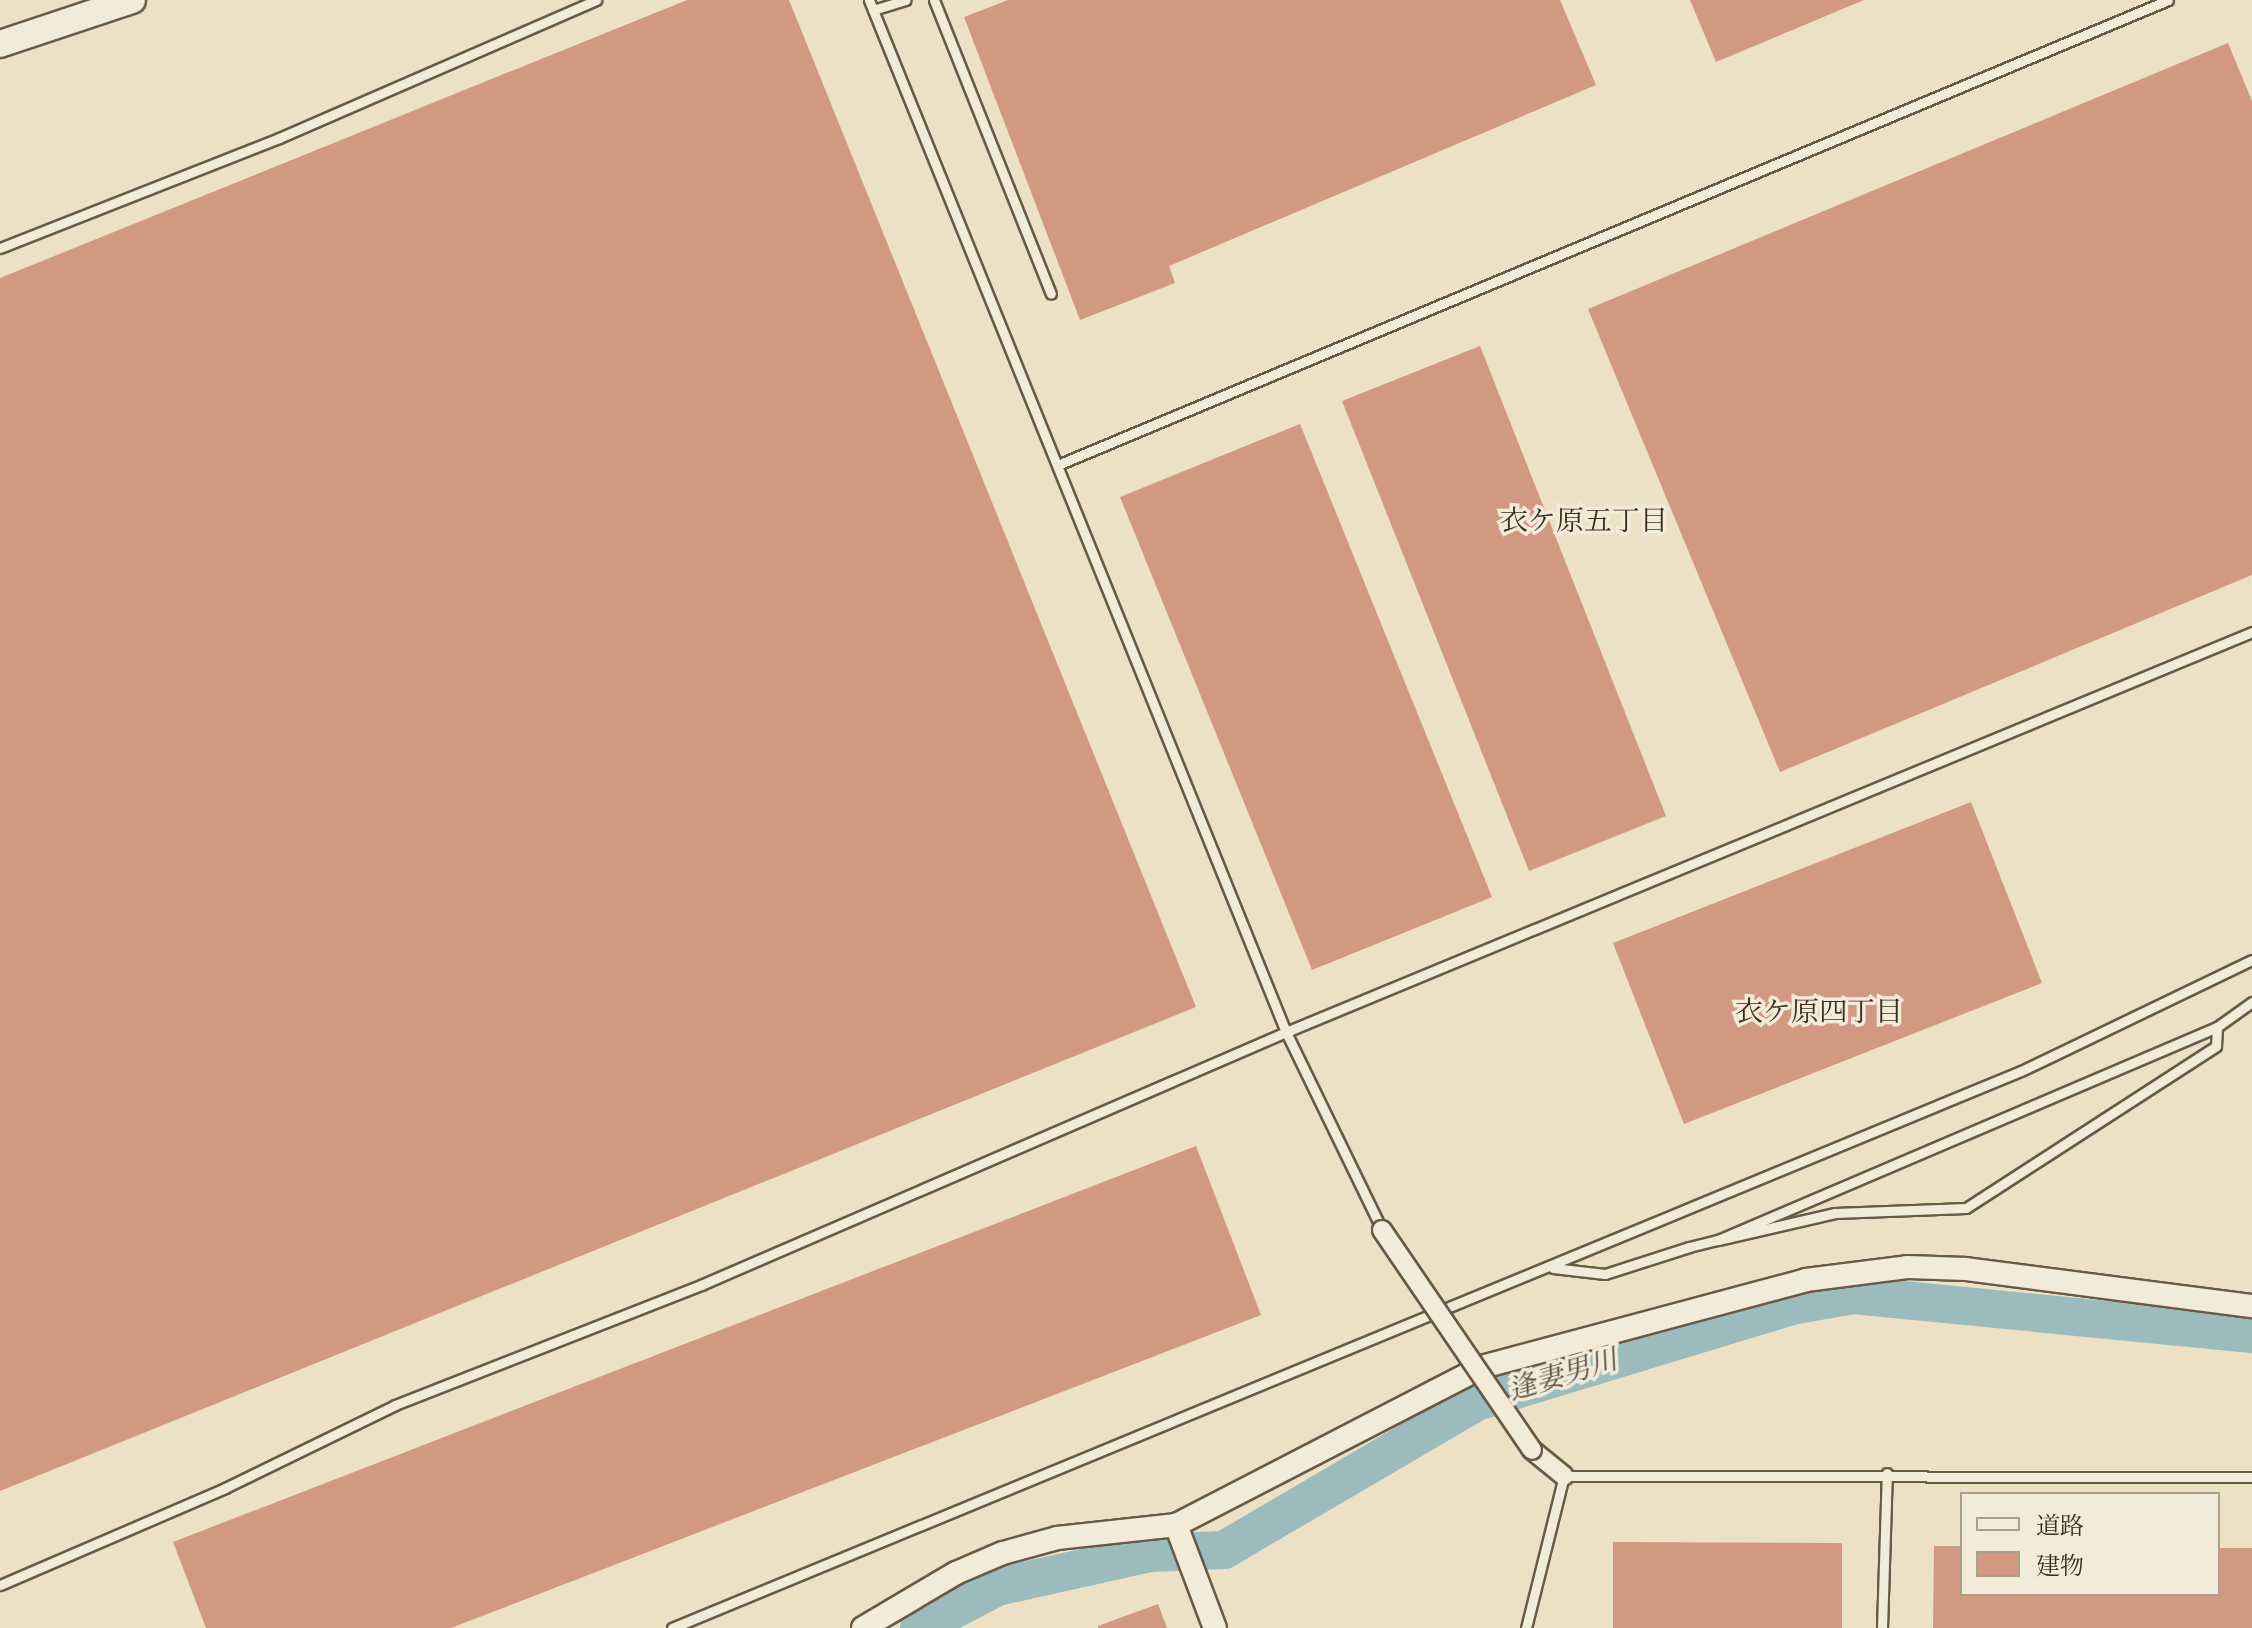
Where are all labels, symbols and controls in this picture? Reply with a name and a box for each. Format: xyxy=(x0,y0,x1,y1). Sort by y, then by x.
district label: 衣ケ原五丁目 xyxy=(1500,505,1668,539)
district label: 衣ケ原四丁目 xyxy=(1735,996,1903,1030)
water label: 逢妻男川 xyxy=(1505,1344,1621,1408)
legend xyxy=(1960,1492,2220,1596)
text: 道路 xyxy=(2036,1512,2084,1542)
text: 建物 xyxy=(2036,1552,2084,1582)

